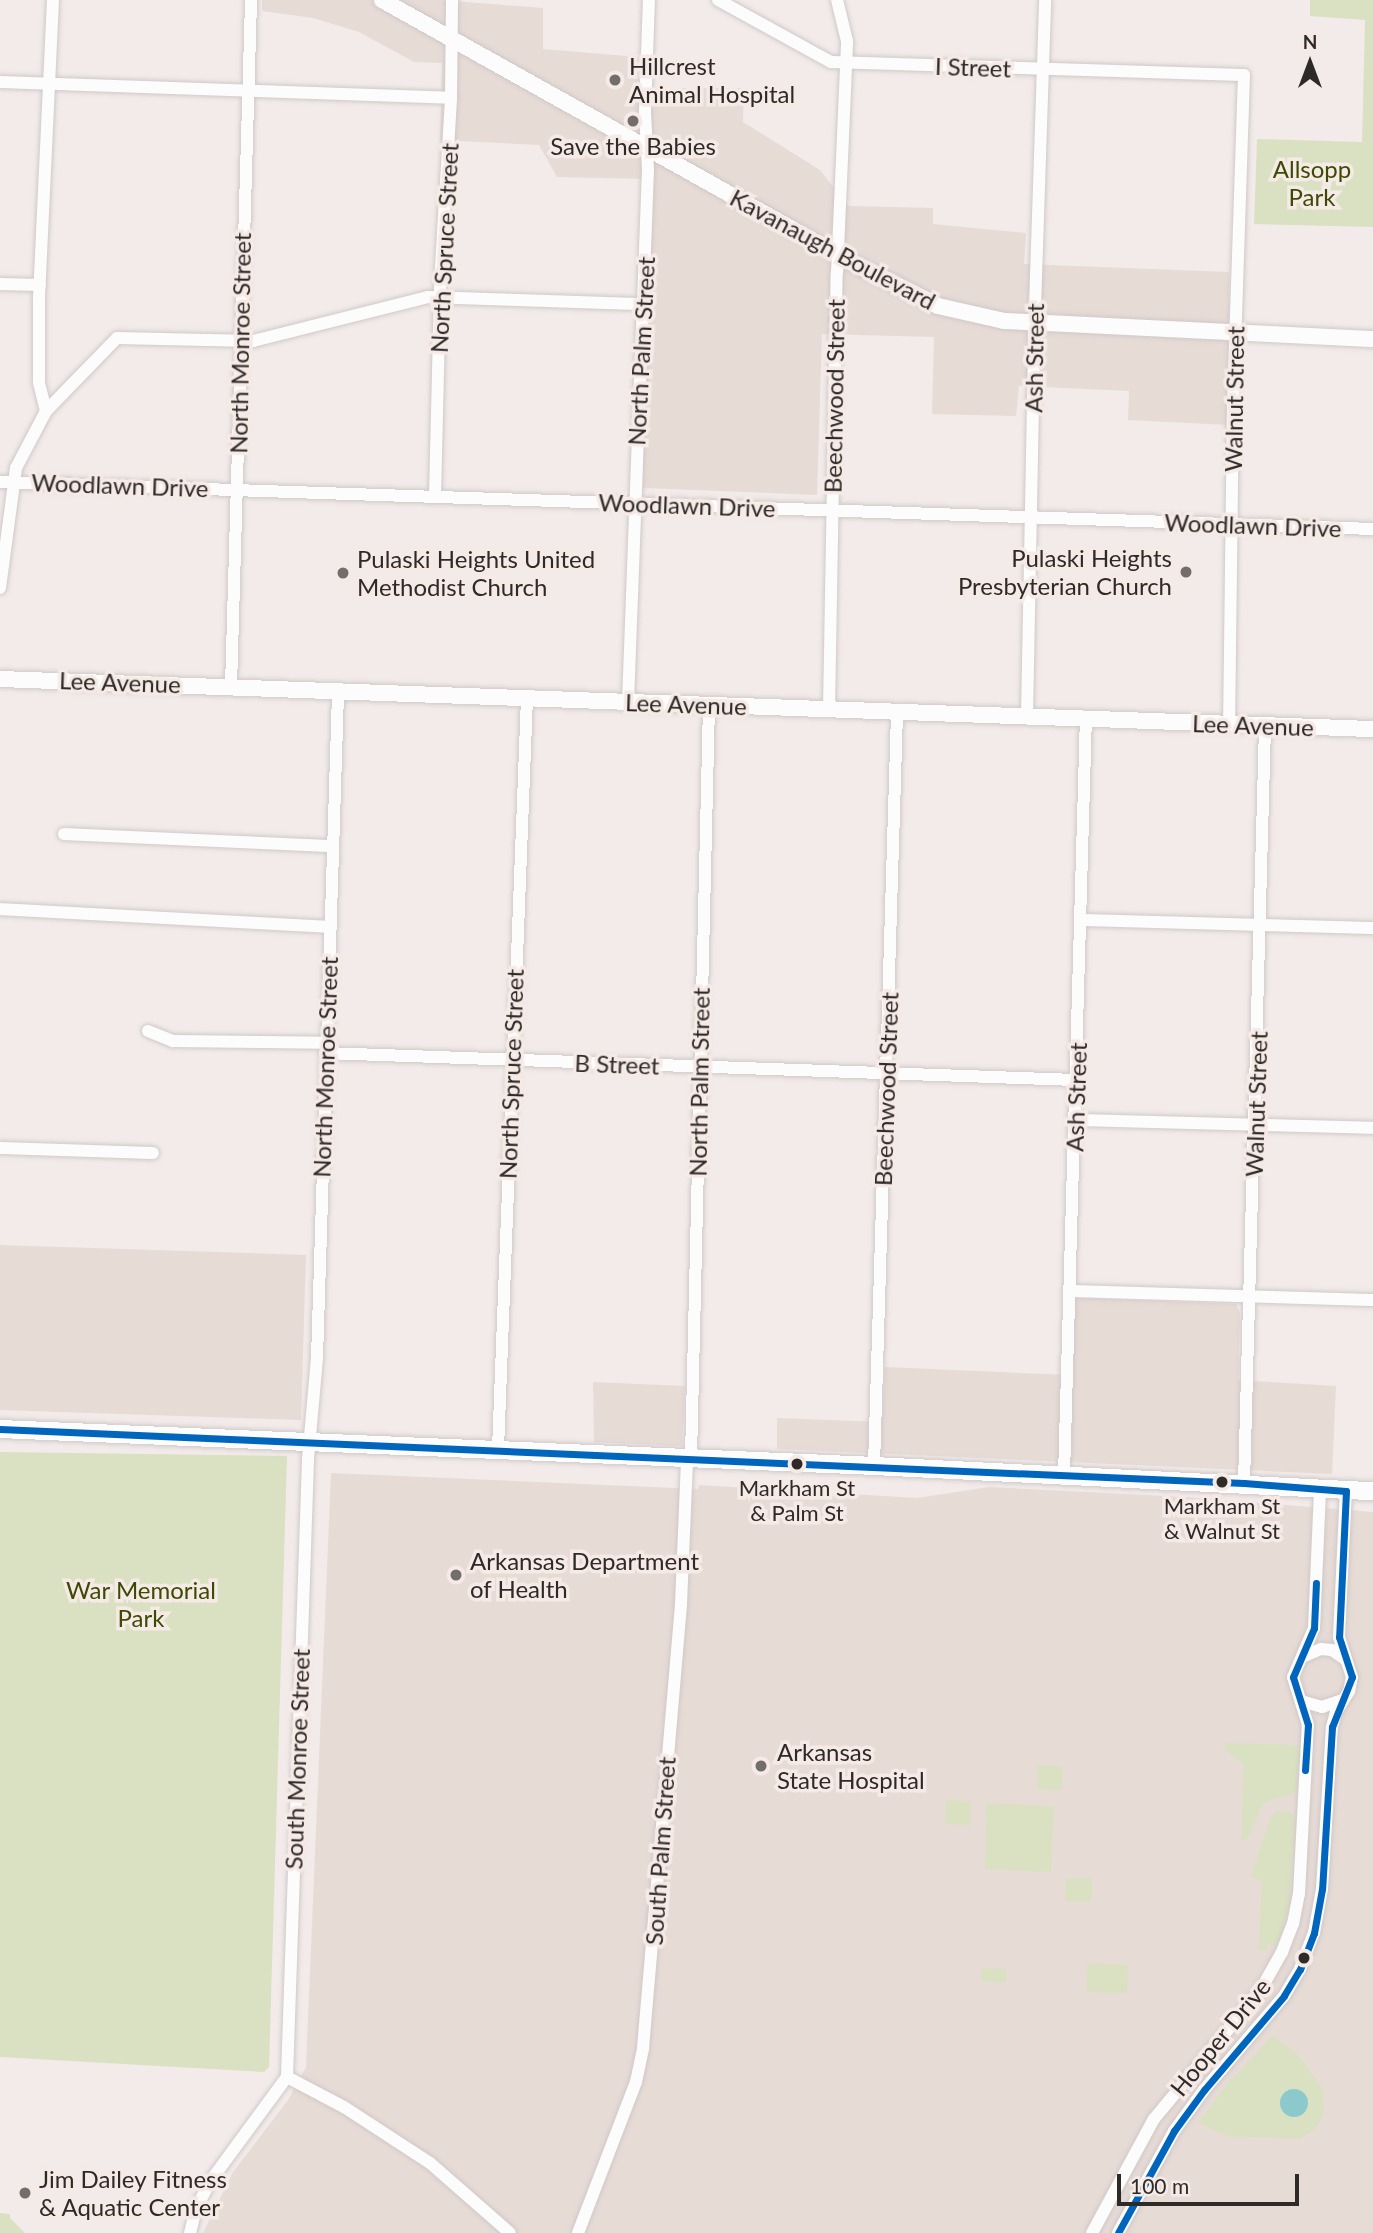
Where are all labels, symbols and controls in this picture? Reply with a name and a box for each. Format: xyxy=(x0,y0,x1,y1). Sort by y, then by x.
north arrow xyxy=(1275,28,1345,98)
text: N xyxy=(1303,30,1317,53)
street label: I Street xyxy=(934,51,1012,83)
place label: Hillcrest Animal Hospital xyxy=(629,52,795,108)
marker: Hillcrest Animal Hospital xyxy=(607,72,623,88)
marker: Save the Babies xyxy=(625,113,641,129)
place label: Save the Babies xyxy=(550,132,716,160)
street label: North Spruce Street xyxy=(424,142,464,354)
park label: Allsopp Park xyxy=(1273,155,1351,211)
street label: Kavanaugh Boulevard xyxy=(725,183,941,315)
street label: North Monroe Street xyxy=(224,232,256,454)
street label: North Palm Street xyxy=(622,256,660,446)
street label: Beechwood Street xyxy=(818,299,850,493)
street label: Ash Street xyxy=(1019,303,1049,413)
street label: Walnut Street xyxy=(1218,326,1250,472)
street label: Woodlawn Drive xyxy=(31,468,209,502)
street label: Woodlawn Drive xyxy=(598,488,776,522)
street label: Woodlawn Drive xyxy=(1164,508,1342,542)
place label: Pulaski Heights Presbyterian Church xyxy=(958,544,1172,600)
place label: Pulaski Heights United Methodist Church xyxy=(357,545,595,601)
marker: Pulaski Heights Presbyterian Church xyxy=(1178,564,1194,580)
marker: Pulaski Heights United Methodist Church xyxy=(335,565,351,581)
street label: Lee Avenue xyxy=(58,665,182,699)
street label: Lee Avenue xyxy=(624,687,748,721)
street label: Lee Avenue xyxy=(1191,708,1315,742)
street label: North Monroe Street xyxy=(307,956,343,1178)
street label: North Spruce Street xyxy=(493,969,529,1179)
street label: North Palm Street xyxy=(683,987,715,1177)
street label: Beechwood Street xyxy=(868,991,904,1187)
street label: Walnut Street xyxy=(1239,1031,1273,1177)
street label: Ash Street xyxy=(1060,1042,1092,1152)
street label: B Street xyxy=(574,1048,660,1080)
marker: Markham St & Palm St xyxy=(790,1457,804,1471)
place label: Markham St & Palm St xyxy=(739,1474,855,1526)
marker: Markham St & Walnut St xyxy=(1215,1475,1229,1489)
place label: Markham St & Walnut St xyxy=(1164,1492,1280,1544)
place label: Arkansas Department of Health xyxy=(470,1547,699,1603)
marker: Arkansas Department of Health xyxy=(448,1567,464,1583)
park label: War Memorial Park xyxy=(66,1576,216,1632)
street label: South Monroe Street xyxy=(279,1648,315,1870)
place label: Arkansas State Hospital xyxy=(777,1738,925,1794)
street label: South Palm Street xyxy=(639,1756,681,1946)
marker: Arkansas State Hospital xyxy=(751,1756,771,1776)
unlabelled marker xyxy=(1297,1951,1311,1965)
street label: Hooper Drive xyxy=(1164,1972,1276,2102)
scale bar xyxy=(1121,2160,1303,2204)
place label: Jim Dailey Fitness & Aquatic Center xyxy=(39,2165,227,2221)
text: 100 m xyxy=(1130,2173,1189,2198)
marker: Jim Dailey Fitness & Aquatic Center xyxy=(17,2185,33,2201)

